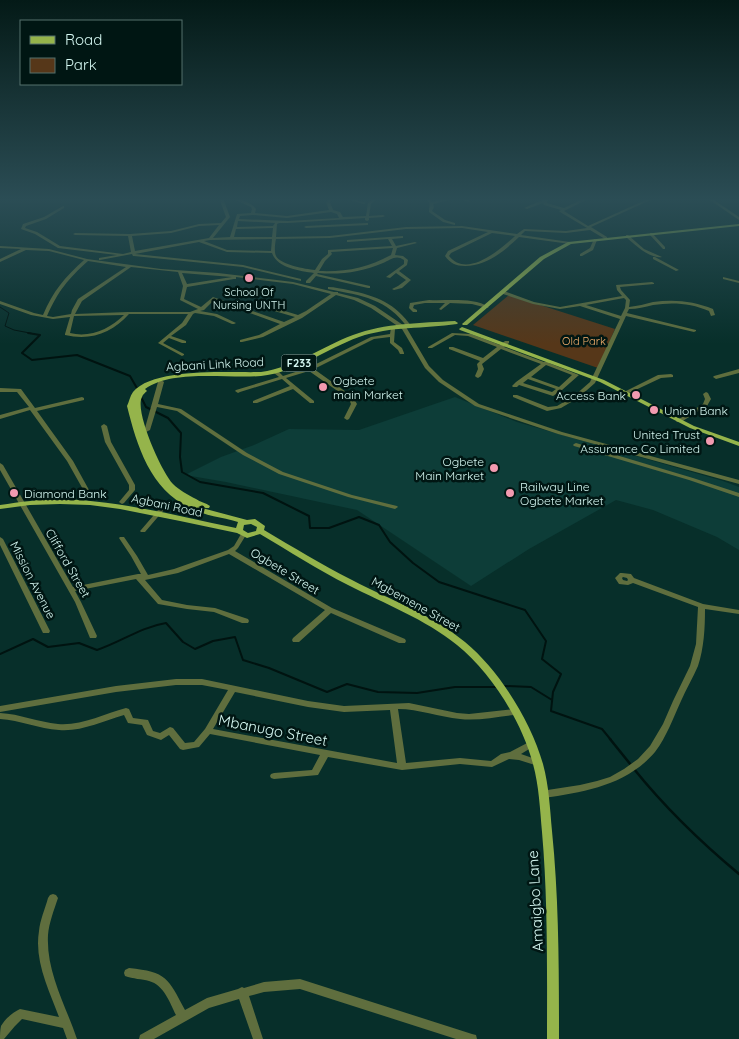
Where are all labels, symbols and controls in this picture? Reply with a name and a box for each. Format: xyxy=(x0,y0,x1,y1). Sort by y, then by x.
legend xyxy=(20,20,182,85)
text: Road xyxy=(65,30,102,49)
text: Park xyxy=(65,55,97,74)
marker: School Of Nursing UNTH xyxy=(243,272,255,284)
place label: School Of Nursing UNTH xyxy=(213,285,285,312)
park label: Old Park xyxy=(562,334,606,348)
street label: Agbani Link Road xyxy=(166,354,264,374)
road number: F233 xyxy=(282,354,316,372)
place label: Ogbete main Market xyxy=(333,373,403,402)
marker: Ogbete main Market xyxy=(317,381,329,393)
place label: Access Bank xyxy=(556,388,626,403)
marker: Access Bank xyxy=(630,389,642,401)
place label: Union Bank xyxy=(664,403,728,418)
marker: Union Bank xyxy=(648,404,660,416)
place label: United Trust Assurance Co Limited xyxy=(580,427,700,456)
marker: United Trust Assurance Co Limited xyxy=(704,435,716,447)
place label: Ogbete Main Market xyxy=(415,454,484,483)
marker: Ogbete Main Market xyxy=(488,462,500,474)
place label: Railway Line Ogbete Market xyxy=(520,479,604,508)
place label: Diamond Bank xyxy=(24,486,107,501)
marker: Diamond Bank xyxy=(8,487,20,499)
marker: Railway Line Ogbete Market xyxy=(504,487,516,499)
street label: Agbani Road xyxy=(130,490,204,520)
street label: Clifford Street xyxy=(42,526,94,600)
street label: Mission Avenue xyxy=(7,539,59,621)
street label: Ogbete Street xyxy=(248,545,322,597)
street label: Mgbemene Street xyxy=(369,573,463,635)
street label: Mbanugo Street xyxy=(217,710,329,750)
street label: Amaigbo Lane xyxy=(523,850,547,952)

